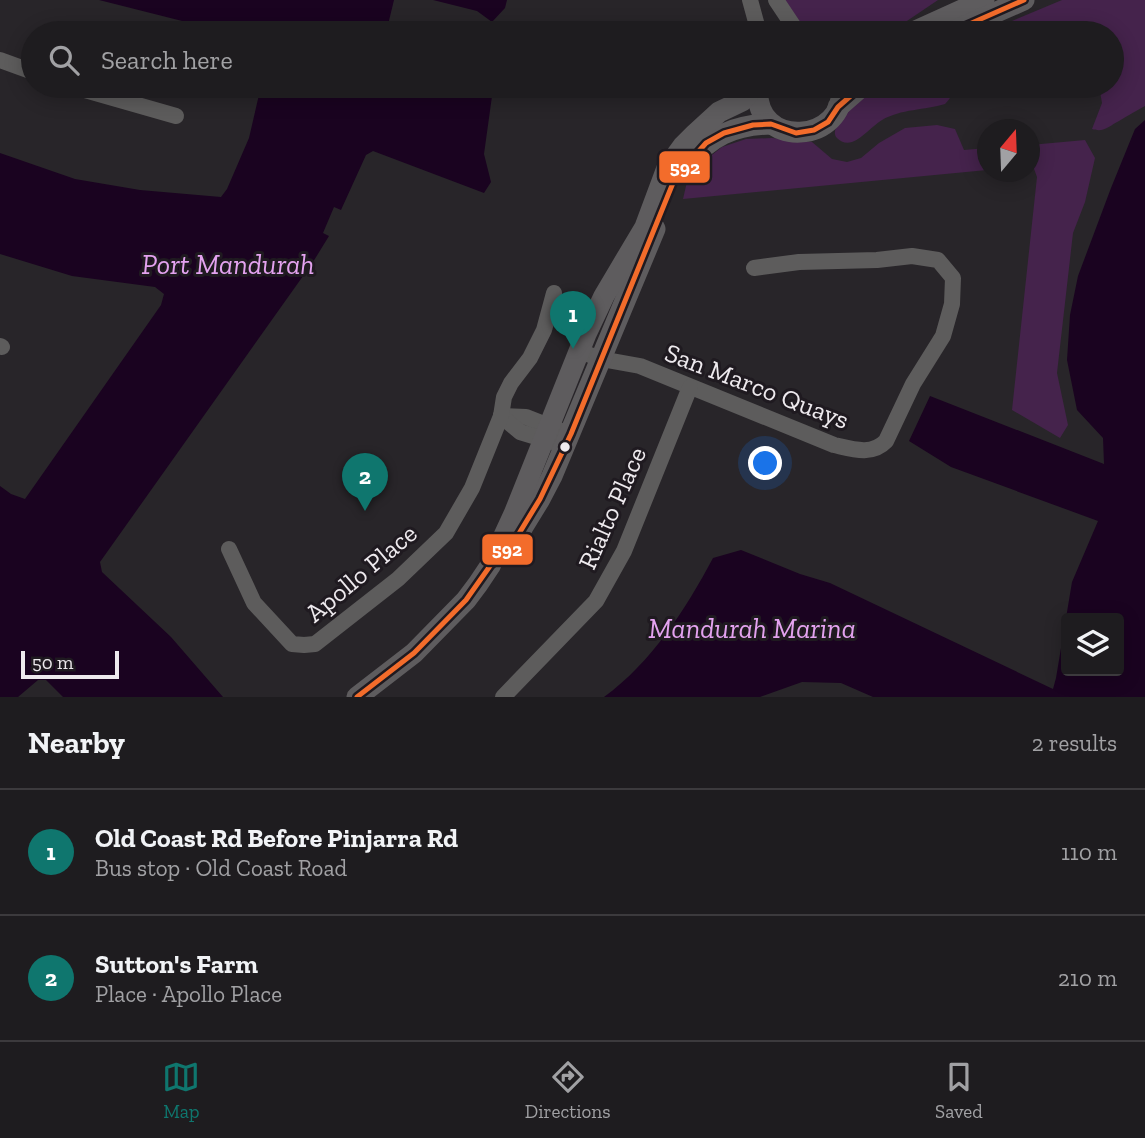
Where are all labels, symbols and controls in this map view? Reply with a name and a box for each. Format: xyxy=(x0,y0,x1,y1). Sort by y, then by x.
search box xyxy=(21,21,1124,98)
icon: search xyxy=(45,41,83,79)
text: Search here xyxy=(101,44,233,76)
north arrow xyxy=(977,119,1040,182)
line badge: 592 xyxy=(658,150,711,184)
text: 592 xyxy=(670,156,700,179)
water label: Port Mandurah xyxy=(142,248,314,281)
pin: 1 xyxy=(550,291,596,349)
street label: San Marco Quays xyxy=(660,336,854,436)
unlabelled marker xyxy=(558,440,572,454)
street label: Rialto Place xyxy=(571,442,653,574)
your location xyxy=(748,446,782,480)
pin: 2 xyxy=(342,453,388,511)
street label: Apollo Place xyxy=(299,517,423,629)
line badge: 592 xyxy=(481,533,534,566)
text: 592 xyxy=(492,538,522,561)
water label: Mandurah Marina xyxy=(648,612,856,645)
map controls xyxy=(1061,613,1124,676)
button: layers xyxy=(1061,613,1124,676)
scale bar xyxy=(21,648,119,680)
text: 50 m xyxy=(32,651,73,674)
text: Nearby xyxy=(28,725,125,761)
text: 2 results xyxy=(1032,729,1117,757)
text: Old Coast Rd Before Pinjarra Rd xyxy=(95,822,458,854)
text: 1 xyxy=(46,838,56,866)
text: 110 m xyxy=(1061,838,1117,866)
text: Bus stop · Old Coast Road xyxy=(95,854,347,882)
text: Sutton's Farm xyxy=(95,948,258,980)
text: 2 xyxy=(45,964,57,992)
text: 210 m xyxy=(1058,964,1117,992)
text: Place · Apollo Place xyxy=(95,980,282,1008)
tab: Map xyxy=(162,1058,200,1123)
tab: Directions xyxy=(525,1058,611,1123)
tab: Saved xyxy=(935,1058,983,1123)

